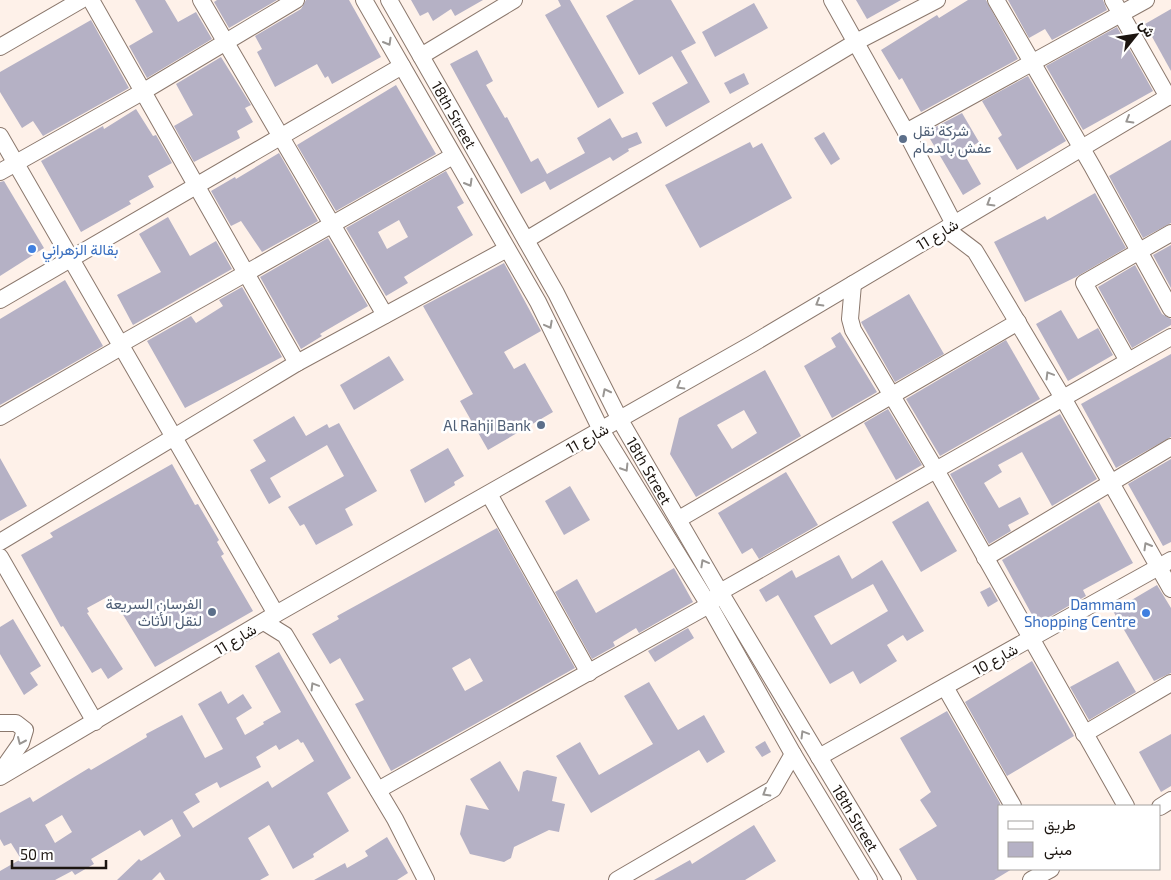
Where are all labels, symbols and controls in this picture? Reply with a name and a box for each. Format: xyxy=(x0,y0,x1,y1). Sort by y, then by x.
north arrow xyxy=(1111,10,1161,60)
text: ش xyxy=(1135,17,1159,40)
one-way arrow xyxy=(382,37,392,46)
street label: 18th Street xyxy=(428,78,481,152)
one-way arrow xyxy=(1125,113,1134,123)
place label: شركة نقل عفش بالدمام xyxy=(913,121,992,158)
marker: شركة نقل عفش بالدمام xyxy=(897,133,909,145)
one-way arrow xyxy=(463,178,473,187)
one-way arrow xyxy=(986,196,995,206)
street label: شارع 11 xyxy=(913,214,963,256)
place label: بقالة الزهراني xyxy=(42,240,118,263)
marker: بقالة الزهراني xyxy=(26,243,38,255)
one-way arrow xyxy=(816,297,825,307)
one-way arrow xyxy=(543,319,553,328)
one-way arrow xyxy=(1045,371,1055,380)
one-way arrow xyxy=(676,379,685,389)
one-way arrow xyxy=(602,388,612,397)
place label: Al Rahji Bank xyxy=(443,416,531,435)
marker: Al Rahji Bank xyxy=(535,419,547,431)
street label: شارع 11 xyxy=(563,419,613,460)
street label: 18th Street xyxy=(623,434,676,508)
one-way arrow xyxy=(618,463,628,472)
one-way arrow xyxy=(1144,542,1154,551)
one-way arrow xyxy=(700,560,710,569)
place label: الفرسان السريعة لنقل الأثاث xyxy=(106,594,202,630)
place label: Dammam Shopping Centre xyxy=(1024,595,1136,630)
marker: الفرسان السريعة لنقل الأثاث xyxy=(206,606,218,618)
marker: Dammam Shopping Centre xyxy=(1140,607,1152,619)
street label: شارع 11 xyxy=(211,619,261,661)
street label: شارع 10 xyxy=(969,639,1022,681)
one-way arrow xyxy=(311,682,321,691)
one-way arrow xyxy=(801,730,811,739)
one-way arrow xyxy=(16,736,27,745)
street label: 18th Street xyxy=(829,781,883,855)
one-way arrow xyxy=(762,787,771,797)
legend xyxy=(998,805,1161,870)
text: طريق xyxy=(1044,815,1076,835)
scale bar xyxy=(12,838,106,870)
text: مبنى xyxy=(1044,840,1072,860)
text: 50 m xyxy=(20,845,54,863)

